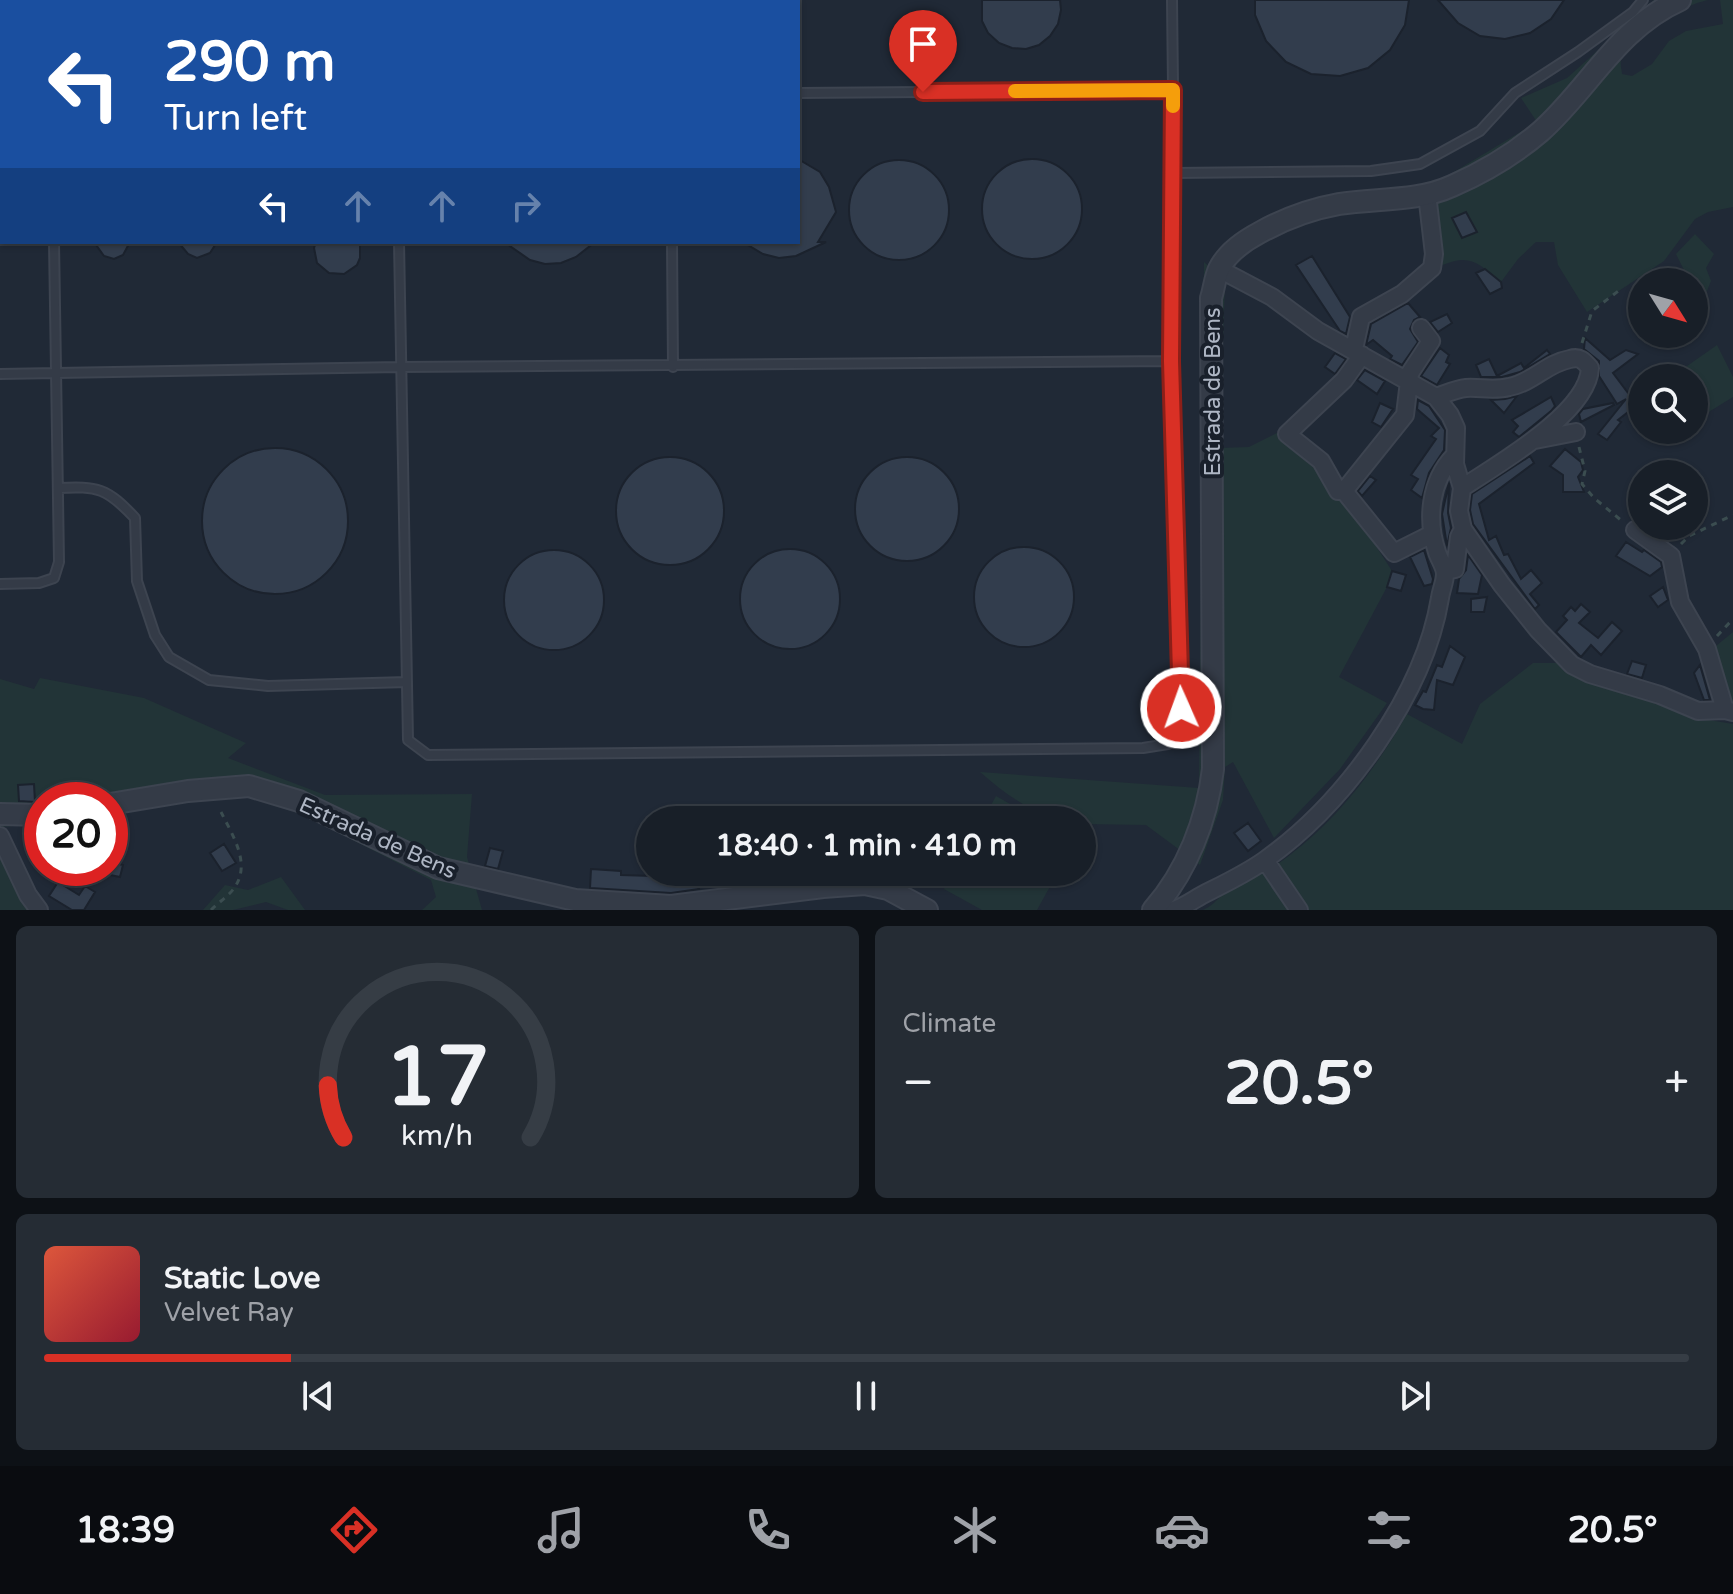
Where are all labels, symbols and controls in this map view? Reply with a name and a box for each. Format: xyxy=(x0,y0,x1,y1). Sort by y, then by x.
pin xyxy=(889,10,957,92)
icon: arrive xyxy=(901,22,945,66)
text: 290 m xyxy=(164,29,335,96)
icon: left xyxy=(32,32,136,136)
text: Turn left xyxy=(164,97,307,140)
icon: left xyxy=(252,184,296,228)
icon: ahead xyxy=(336,184,380,228)
icon: ahead xyxy=(420,184,464,228)
icon: right xyxy=(504,184,548,228)
north arrow xyxy=(1628,268,1708,348)
map controls xyxy=(1628,268,1708,540)
street label: Estrada de Bens xyxy=(1200,307,1226,477)
button: search xyxy=(1628,364,1708,444)
button: layers xyxy=(1628,460,1708,540)
position arrow xyxy=(1139,666,1223,750)
speed limit sign: 20 xyxy=(24,782,128,886)
street label: Estrada de Bens xyxy=(295,792,460,884)
text: 18:40 · 1 min · 410 m xyxy=(715,827,1017,864)
text: Climate xyxy=(903,1008,996,1039)
text: 17 xyxy=(385,1028,489,1128)
text: 20.5° xyxy=(1224,1048,1374,1120)
text: − xyxy=(903,1057,934,1110)
text: + xyxy=(1664,1057,1689,1110)
text: km/h xyxy=(401,1119,473,1153)
text: Static Love xyxy=(164,1260,320,1297)
text: Velvet Ray xyxy=(164,1297,294,1328)
icon: previous xyxy=(296,1374,340,1418)
icon: pause xyxy=(844,1374,888,1418)
icon: next xyxy=(1393,1374,1437,1418)
icon: directions xyxy=(326,1502,382,1558)
icon: music xyxy=(533,1502,589,1558)
icon: phone xyxy=(740,1502,796,1558)
icon: climate xyxy=(947,1502,1003,1558)
icon: car xyxy=(1154,1502,1210,1558)
icon: filters xyxy=(1361,1502,1417,1558)
text: 18:39 xyxy=(75,1509,175,1552)
text: 20.5° xyxy=(1567,1509,1658,1552)

